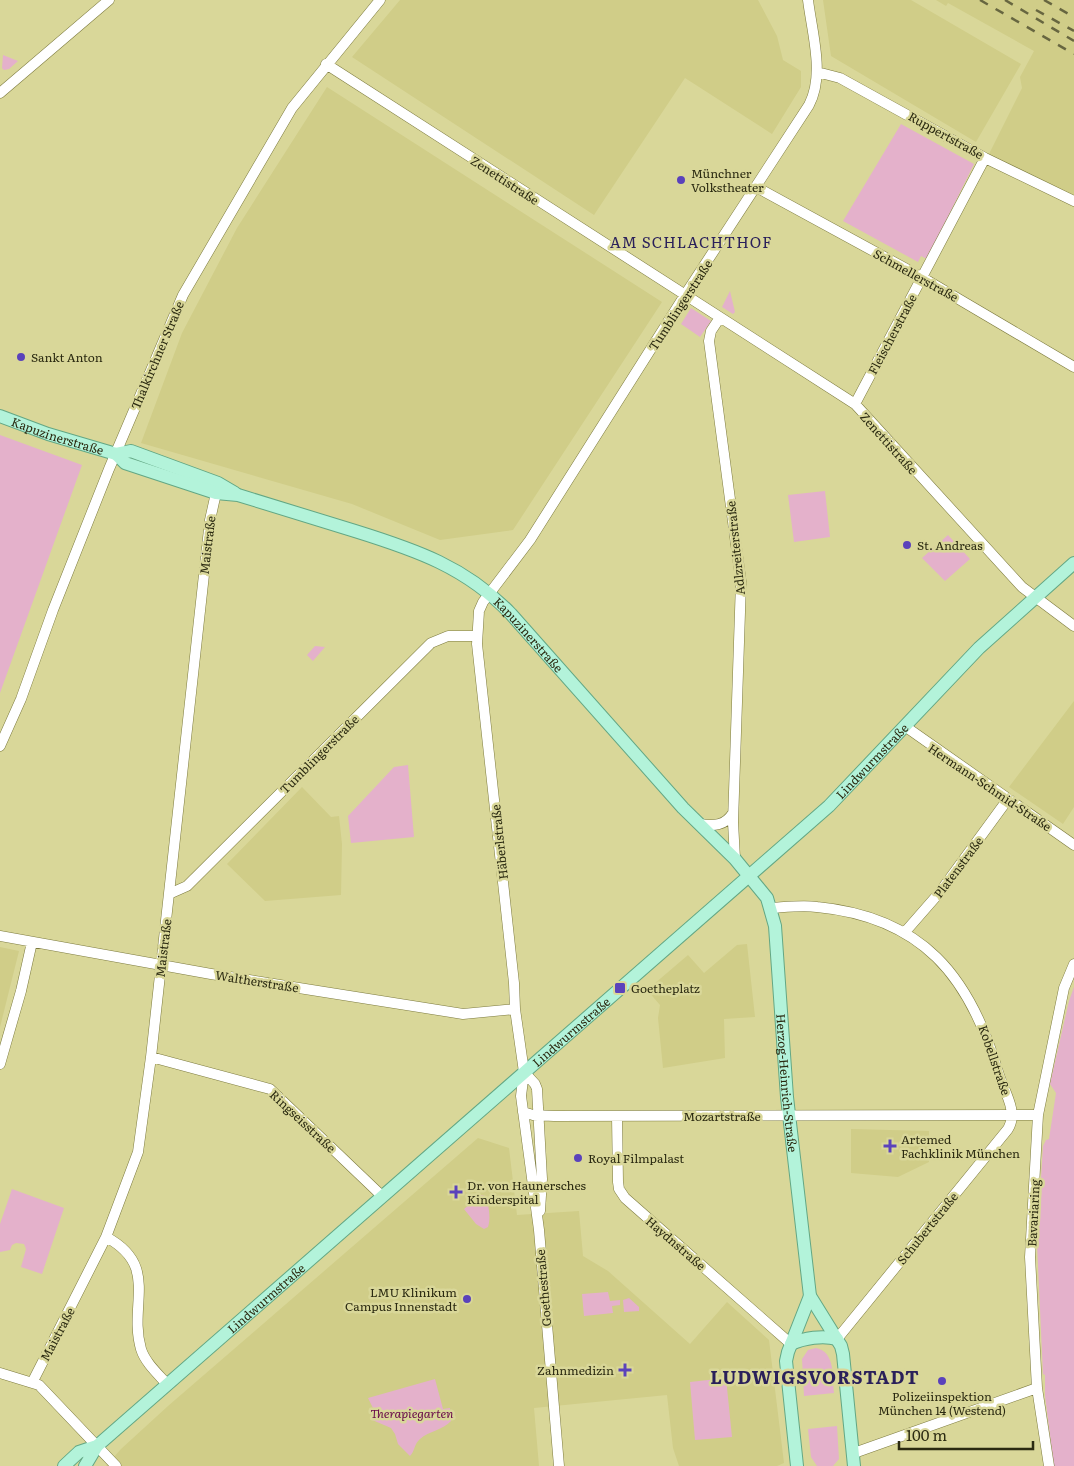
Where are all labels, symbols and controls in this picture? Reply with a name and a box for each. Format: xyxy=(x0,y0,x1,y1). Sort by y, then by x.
street label: Ruppertstraße xyxy=(905,107,987,163)
street label: Zenettistraße xyxy=(467,151,543,209)
place label: Münchner Volkstheater xyxy=(691,164,764,196)
marker: Münchner Volkstheater xyxy=(675,174,687,186)
district label: AM SCHLACHTHOF xyxy=(610,230,772,253)
street label: Schmellerstraße xyxy=(870,244,962,306)
street label: Tumblingerstraße xyxy=(644,256,716,354)
street label: Fleischerstraße xyxy=(863,291,921,377)
street label: Thalkirchner Straße xyxy=(126,298,188,412)
place label: Sankt Anton xyxy=(31,348,103,366)
marker: Sankt Anton xyxy=(15,351,27,363)
street label: Zenettistraße xyxy=(856,408,922,478)
street label: Kapuzinerstraße xyxy=(9,412,106,459)
street label: Adlzreiterstraße xyxy=(721,500,749,596)
street label: Maistraße xyxy=(194,515,220,575)
place label: St. Andreas xyxy=(917,536,983,554)
marker: St. Andreas xyxy=(901,539,913,551)
street label: Kapuzinerstraße xyxy=(490,593,568,676)
street label: Tumblingerstraße xyxy=(275,710,363,798)
street label: Lindwurmstraße xyxy=(831,719,912,803)
street label: Hermann-Schmid-Straße xyxy=(925,739,1055,835)
street label: Häberlstraße xyxy=(486,804,512,880)
street label: Platenstraße xyxy=(929,833,987,901)
street label: Maistraße xyxy=(150,918,176,978)
street label: Waltherstraße xyxy=(214,966,300,996)
place label: Goetheplatz xyxy=(631,979,700,997)
marker: Goetheplatz xyxy=(613,981,627,995)
street label: Lindwurmstraße xyxy=(528,993,614,1071)
street label: Herzog-Heinrich-Straße xyxy=(772,1013,802,1153)
street label: Kobellstraße xyxy=(975,1022,1015,1098)
street label: Ringseisstraße xyxy=(266,1086,340,1156)
street label: Mozartstraße xyxy=(683,1107,761,1125)
place label: Artemed Fachklinik München xyxy=(901,1130,1020,1162)
marker: Artemed Fachklinik München xyxy=(883,1139,897,1153)
place label: Royal Filmpalast xyxy=(588,1149,684,1167)
marker: Royal Filmpalast xyxy=(572,1152,584,1164)
place label: Dr. von Haunersches Kinderspital xyxy=(467,1176,586,1208)
street label: Bavariaring xyxy=(1022,1179,1044,1247)
marker: Dr. von Haunersches Kinderspital xyxy=(449,1185,463,1199)
street label: Schubertstraße xyxy=(892,1188,962,1268)
street label: Haydnstraße xyxy=(642,1212,710,1274)
street label: Goethestraße xyxy=(531,1249,555,1327)
street label: Lindwurmstraße xyxy=(223,1259,309,1337)
place label: LMU Klinikum Campus Innenstadt xyxy=(345,1283,457,1315)
marker: LMU Klinikum Campus Innenstadt xyxy=(461,1293,473,1305)
street label: Maistraße xyxy=(35,1304,79,1364)
place label: Zahnmedizin xyxy=(537,1361,614,1379)
marker: Zahnmedizin xyxy=(618,1363,632,1377)
district label: LUDWIGSVORSTADT xyxy=(710,1363,920,1390)
marker: Polizeiinspektion München 14 (Westend) xyxy=(936,1375,948,1387)
place label: Polizeiinspektion München 14 (Westend) xyxy=(878,1387,1006,1419)
park label: Therapiegarten xyxy=(371,1404,453,1422)
scale bar xyxy=(899,1418,1033,1450)
text: 100 m xyxy=(906,1423,947,1446)

